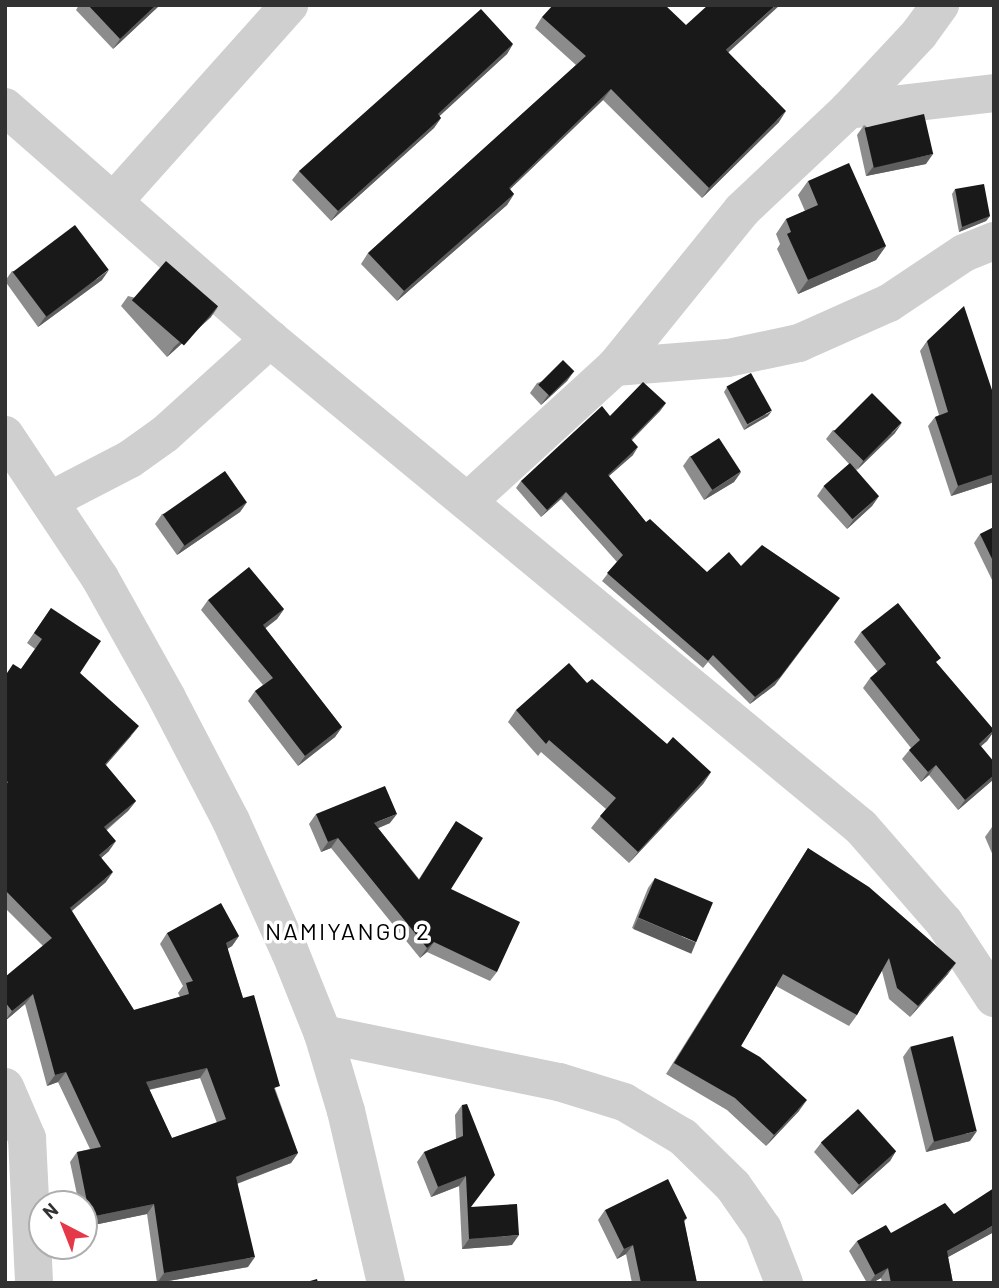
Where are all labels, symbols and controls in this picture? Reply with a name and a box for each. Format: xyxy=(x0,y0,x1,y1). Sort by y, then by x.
district label: NAMIYANGO 2 xyxy=(266,917,430,945)
north arrow xyxy=(28,1190,98,1260)
text: N xyxy=(38,1198,62,1223)

